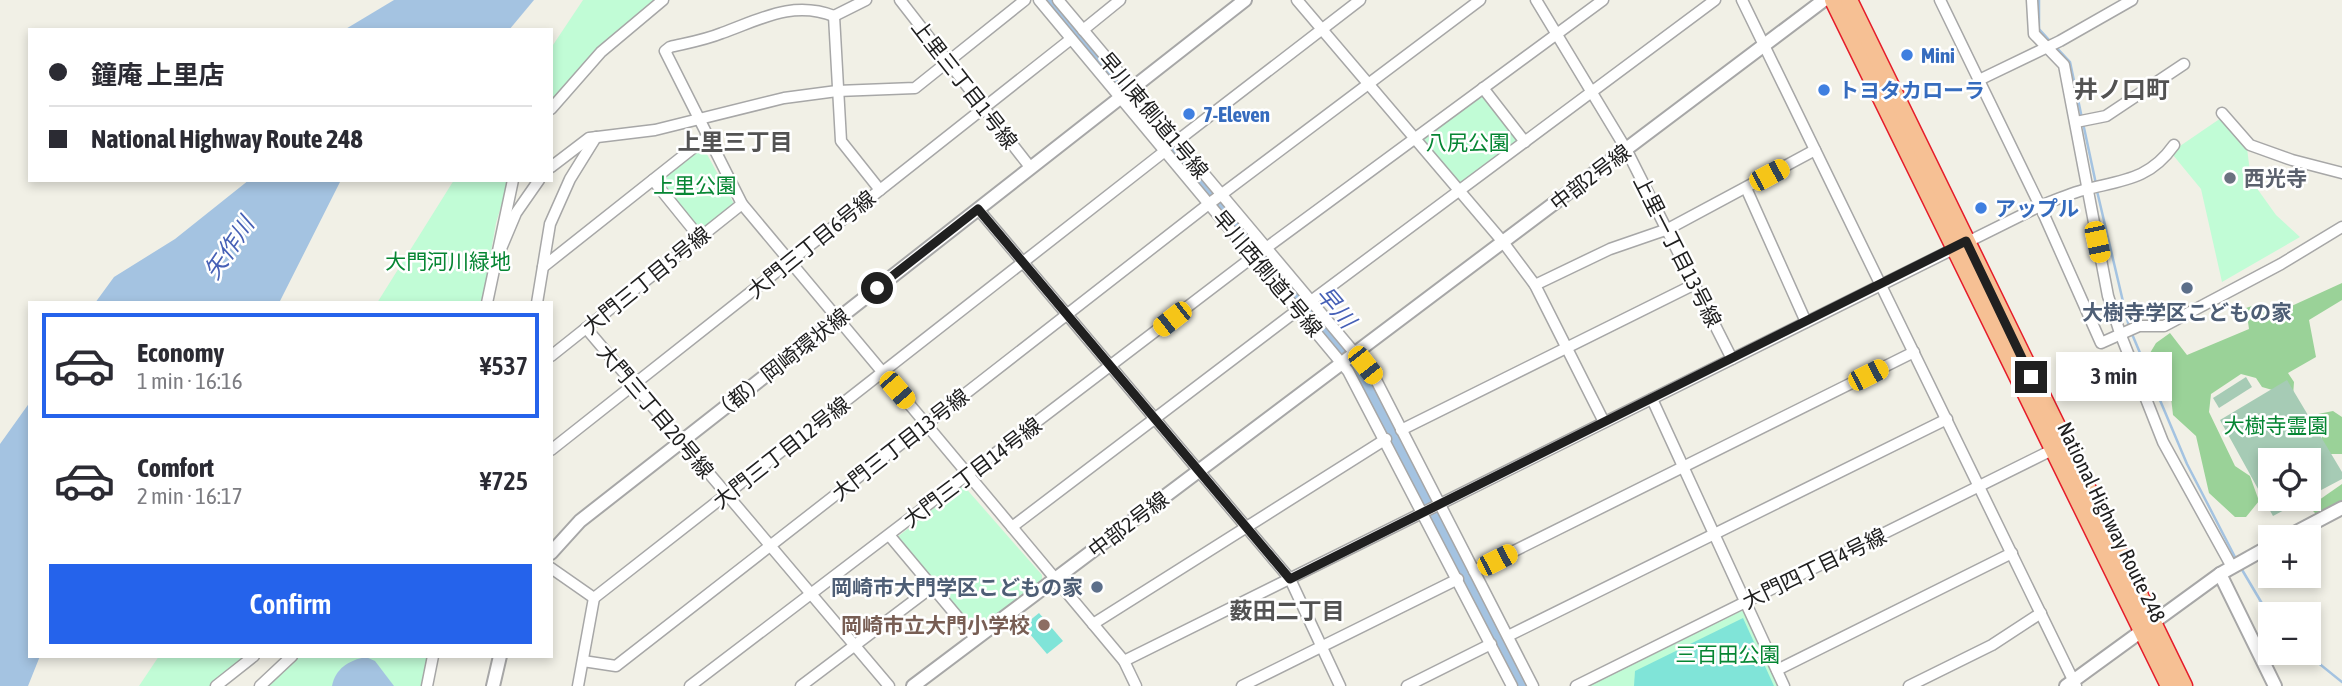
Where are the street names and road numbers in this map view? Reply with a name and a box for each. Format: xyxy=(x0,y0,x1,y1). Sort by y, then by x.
street label: 上里三丁目1号線 xyxy=(907,15,1023,153)
street label: 早川東側道1号線 xyxy=(1094,47,1214,183)
street label: 中部2号線 xyxy=(1545,139,1635,215)
street label: 上里一丁目13号線 xyxy=(1629,171,1727,331)
street label: 大門三丁目6号線 xyxy=(742,185,880,303)
street label: 早川西側道1号線 xyxy=(1208,205,1328,341)
street label: 大門三丁目5号線 xyxy=(577,221,715,339)
street label: （都）岡崎環状線 xyxy=(706,303,854,425)
street label: 大門三丁目20号線 xyxy=(593,339,719,483)
street label: 大門三丁目13号線 xyxy=(827,383,973,505)
street label: 大門三丁目12号線 xyxy=(708,391,854,513)
street label: 大門三丁目14号線 xyxy=(898,412,1046,532)
street label: National Highway Route 248 xyxy=(2053,418,2171,626)
street label: 中部2号線 xyxy=(1083,486,1173,562)
street label: 大門四丁目4号線 xyxy=(1738,523,1890,613)

